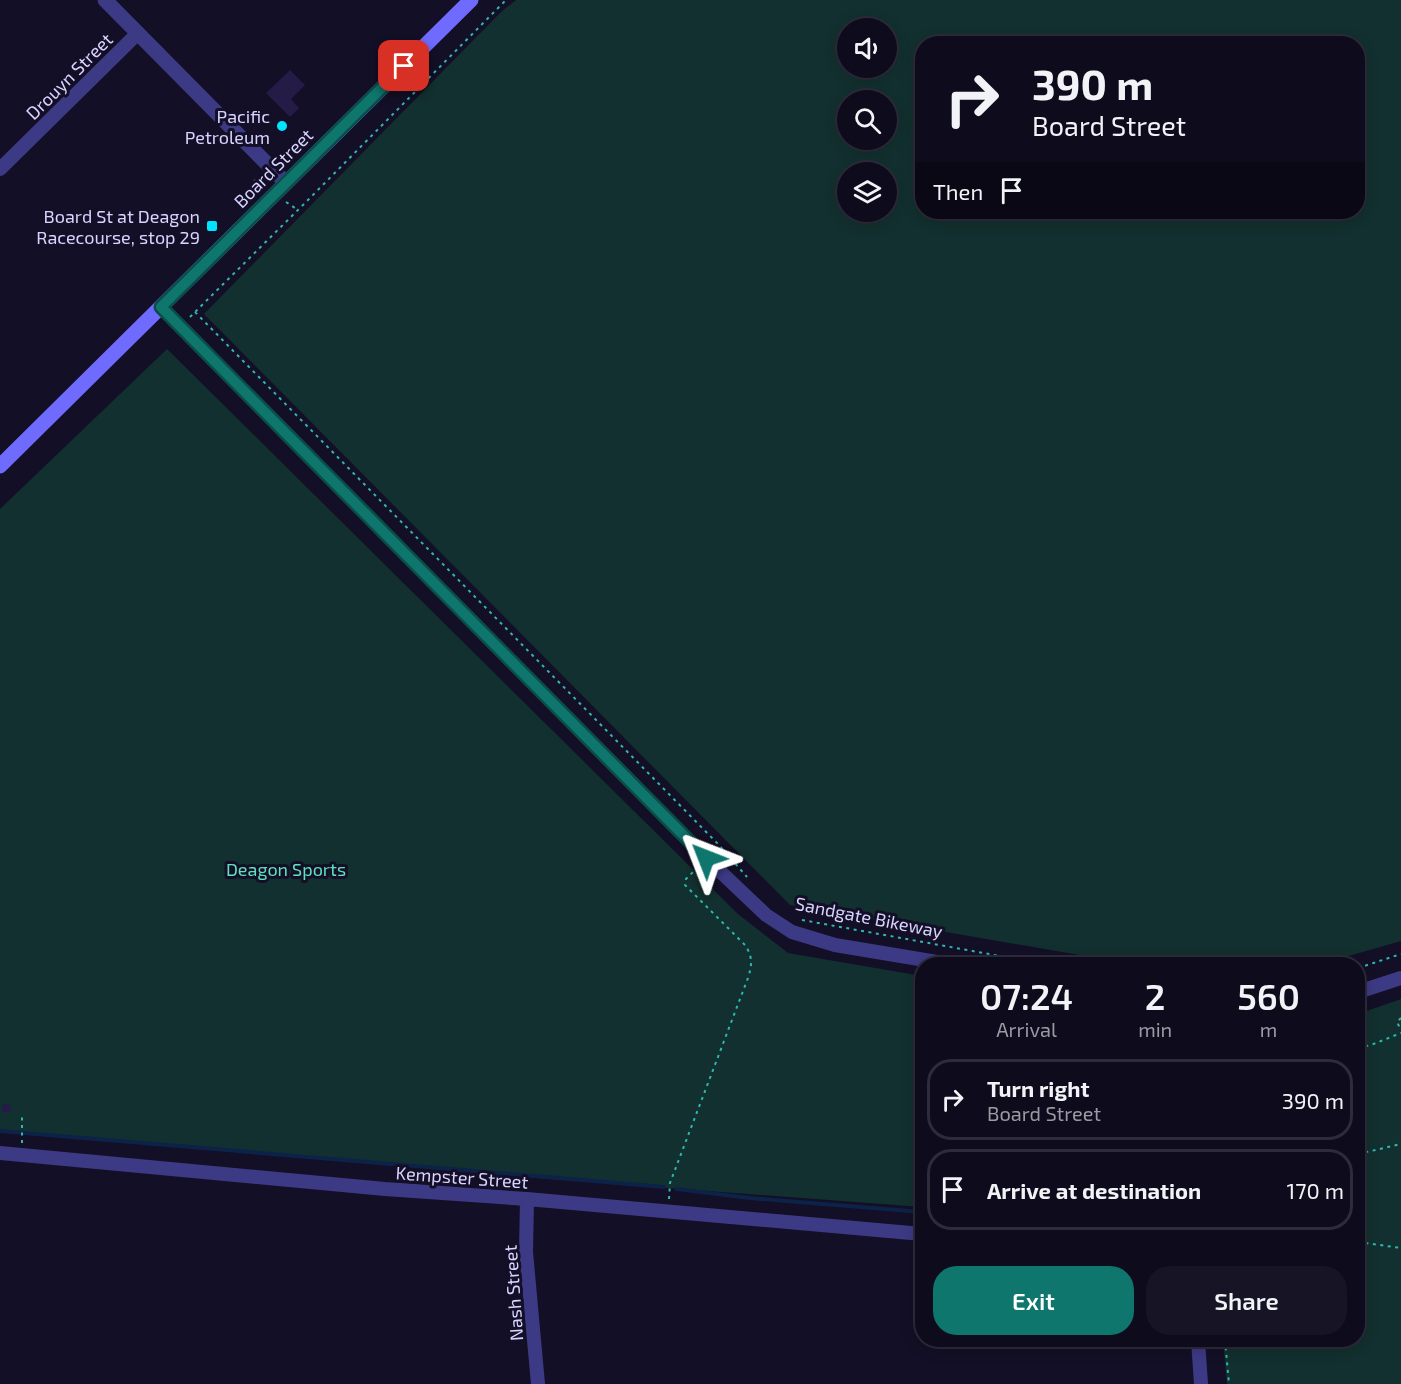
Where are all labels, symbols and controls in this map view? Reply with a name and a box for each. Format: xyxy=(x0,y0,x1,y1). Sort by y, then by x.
map controls xyxy=(837,18,897,222)
button: sound xyxy=(837,18,897,78)
street label: Drouyn Street xyxy=(21,28,117,124)
pin xyxy=(378,40,429,91)
icon: arrive xyxy=(387,49,420,82)
text: 390 m xyxy=(1032,58,1153,108)
icon: right xyxy=(933,60,1011,138)
button: search xyxy=(837,90,897,150)
place label: Pacific Petroleum xyxy=(185,105,270,148)
text: Board Street xyxy=(1032,109,1186,141)
marker: Pacific Petroleum xyxy=(275,119,289,133)
street label: Board Street xyxy=(229,124,317,212)
button: layers xyxy=(837,162,897,222)
icon: arrive xyxy=(995,174,1028,207)
text: Then xyxy=(933,178,983,204)
place label: Board St at Deagon Racecourse, stop 29 xyxy=(36,205,200,248)
marker: Board St at Deagon Racecourse, stop 29 xyxy=(205,219,219,233)
position arrow xyxy=(674,826,738,890)
park label: Deagon Sports xyxy=(226,858,346,880)
street label: Sandgate Bikeway xyxy=(794,892,945,942)
text: 07:24 xyxy=(980,974,1073,1017)
text: 2 xyxy=(1145,974,1166,1017)
text: 560 xyxy=(1237,974,1300,1017)
text: Arrival xyxy=(996,1017,1057,1041)
text: min xyxy=(1138,1017,1172,1041)
text: m xyxy=(1260,1017,1277,1041)
text: Turn right xyxy=(987,1075,1089,1101)
icon: right xyxy=(936,1083,969,1116)
text: 390 m xyxy=(1282,1087,1344,1113)
text: Board Street xyxy=(987,1101,1101,1125)
street label: Kempster Street xyxy=(395,1161,529,1193)
icon: arrive xyxy=(936,1173,969,1206)
text: Arrive at destination xyxy=(987,1177,1201,1203)
text: 170 m xyxy=(1287,1177,1344,1203)
street label: Nash Street xyxy=(499,1244,527,1342)
button: Exit xyxy=(933,1266,1134,1335)
button: Share xyxy=(1146,1266,1347,1335)

